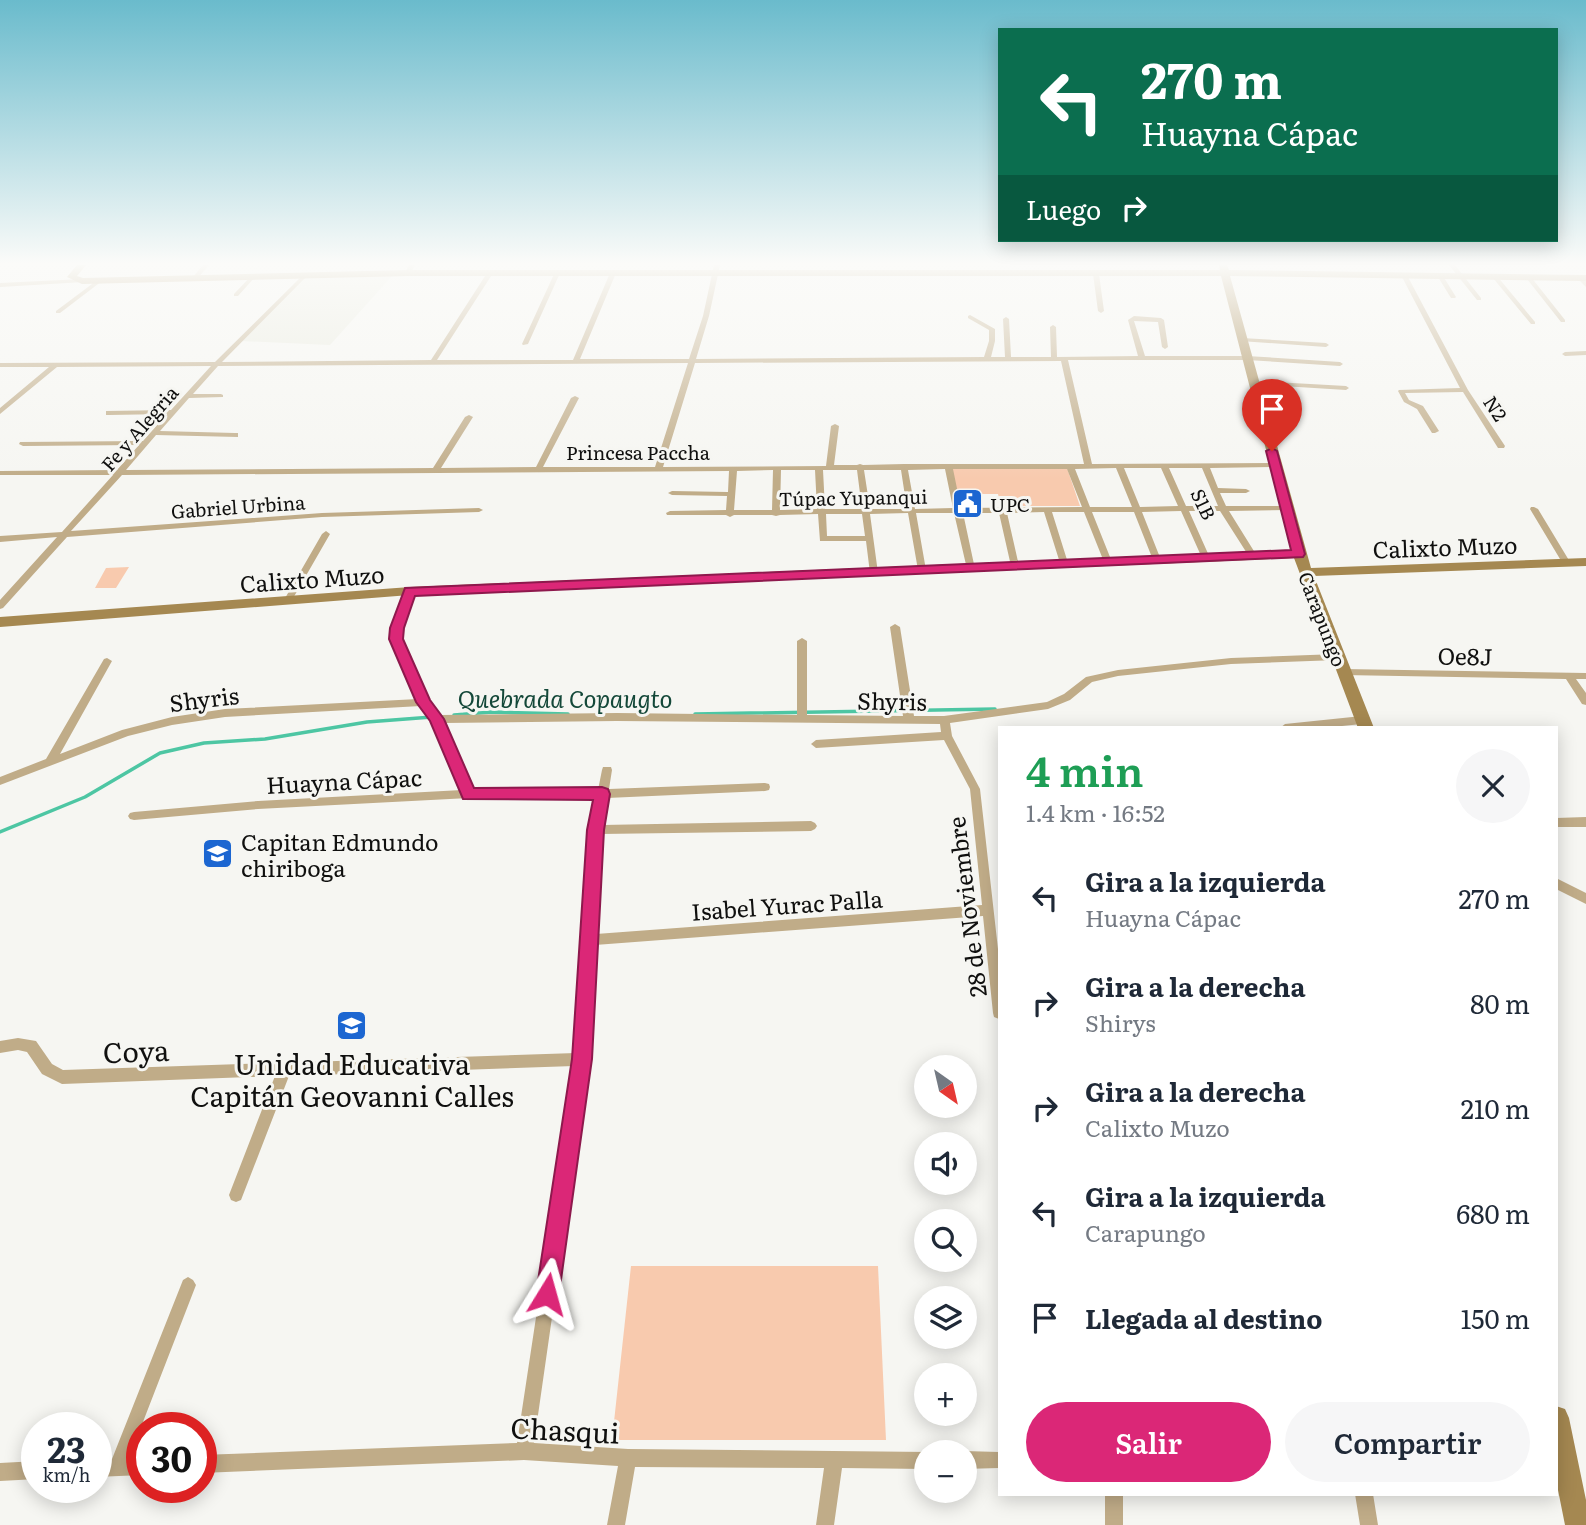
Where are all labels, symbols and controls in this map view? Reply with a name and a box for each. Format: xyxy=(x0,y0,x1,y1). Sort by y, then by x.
text: 270 m xyxy=(1141,41,1282,114)
icon: left xyxy=(1026,56,1117,147)
text: Huayna Cápac xyxy=(1141,108,1358,156)
text: Luego xyxy=(1026,189,1101,228)
icon: right xyxy=(1115,189,1153,227)
street label: Fe y Alegria xyxy=(94,378,185,477)
pin xyxy=(1242,379,1302,451)
icon: arrive xyxy=(1253,390,1291,428)
street label: N2 xyxy=(1477,390,1515,426)
street label: Princesa Paccha xyxy=(566,438,711,466)
street label: Túpac Yupanqui xyxy=(778,482,928,512)
street label: S1B xyxy=(1185,484,1223,524)
street label: Gabriel Urbina xyxy=(170,487,307,525)
public building icon: UPC xyxy=(950,487,984,521)
place label: UPC xyxy=(990,490,1030,518)
street label: Calixto Muzo xyxy=(1372,526,1518,566)
street label: Calixto Muzo xyxy=(239,556,385,600)
street label: Carapungo xyxy=(1292,567,1354,671)
street label: Oe8J xyxy=(1437,638,1493,672)
street label: Shyris xyxy=(167,677,241,719)
water label: Quebrada Copaugto xyxy=(458,680,672,715)
street label: Shyris xyxy=(857,682,927,718)
text: 4 min xyxy=(1026,738,1144,800)
button: close xyxy=(1456,749,1530,823)
street label: Huayna Cápac xyxy=(265,759,423,801)
text: 1.4 km · 16:52 xyxy=(1026,795,1165,829)
street label: 28 de Noviembre xyxy=(938,815,994,999)
place label: Capitan Edmundo chiriboga xyxy=(241,824,439,884)
school or university icon: Capitan Edmundo chiriboga xyxy=(201,837,235,871)
text: Gira a la izquierda xyxy=(1085,861,1326,900)
text: 270 m xyxy=(1458,878,1530,917)
icon: left xyxy=(1026,879,1064,917)
street label: Isabel Yurac Palla xyxy=(690,880,884,928)
text: Huayna Cápac xyxy=(1085,900,1241,934)
text: Gira a la derecha xyxy=(1085,966,1305,1005)
text: 80 m xyxy=(1470,983,1530,1022)
icon: right xyxy=(1026,984,1064,1022)
text: Shirys xyxy=(1085,1005,1156,1039)
school or university icon: Unidad Educativa Capitán Geovanni Calles xyxy=(335,1009,369,1043)
street label: Coya xyxy=(102,1028,170,1072)
place label: Unidad Educativa Capitán Geovanni Calles xyxy=(190,1042,514,1116)
north arrow xyxy=(914,1055,976,1118)
map controls xyxy=(914,1055,977,1503)
text: Gira a la derecha xyxy=(1085,1071,1305,1110)
text: 210 m xyxy=(1461,1088,1530,1127)
icon: right xyxy=(1026,1089,1064,1127)
text: Calixto Muzo xyxy=(1085,1110,1230,1144)
button: sound xyxy=(914,1132,977,1195)
text: Gira a la izquierda xyxy=(1085,1176,1326,1215)
text: 680 m xyxy=(1456,1193,1530,1232)
icon: left xyxy=(1026,1194,1064,1232)
button: search xyxy=(914,1209,977,1272)
text: Carapungo xyxy=(1085,1215,1206,1249)
position arrow xyxy=(510,1257,584,1331)
button: layers xyxy=(914,1286,977,1349)
text: Llegada al destino xyxy=(1085,1298,1322,1337)
text: 150 m xyxy=(1461,1298,1530,1337)
icon: arrive xyxy=(1026,1299,1064,1337)
button: + xyxy=(914,1363,977,1426)
button: Salir xyxy=(1026,1402,1271,1482)
button: Compartir xyxy=(1285,1402,1530,1482)
street label: Chasqui xyxy=(510,1405,620,1453)
speed limit sign: 30 xyxy=(126,1412,217,1503)
text: 23 xyxy=(47,1422,86,1474)
button: − xyxy=(914,1440,977,1503)
text: km/h xyxy=(43,1461,90,1488)

